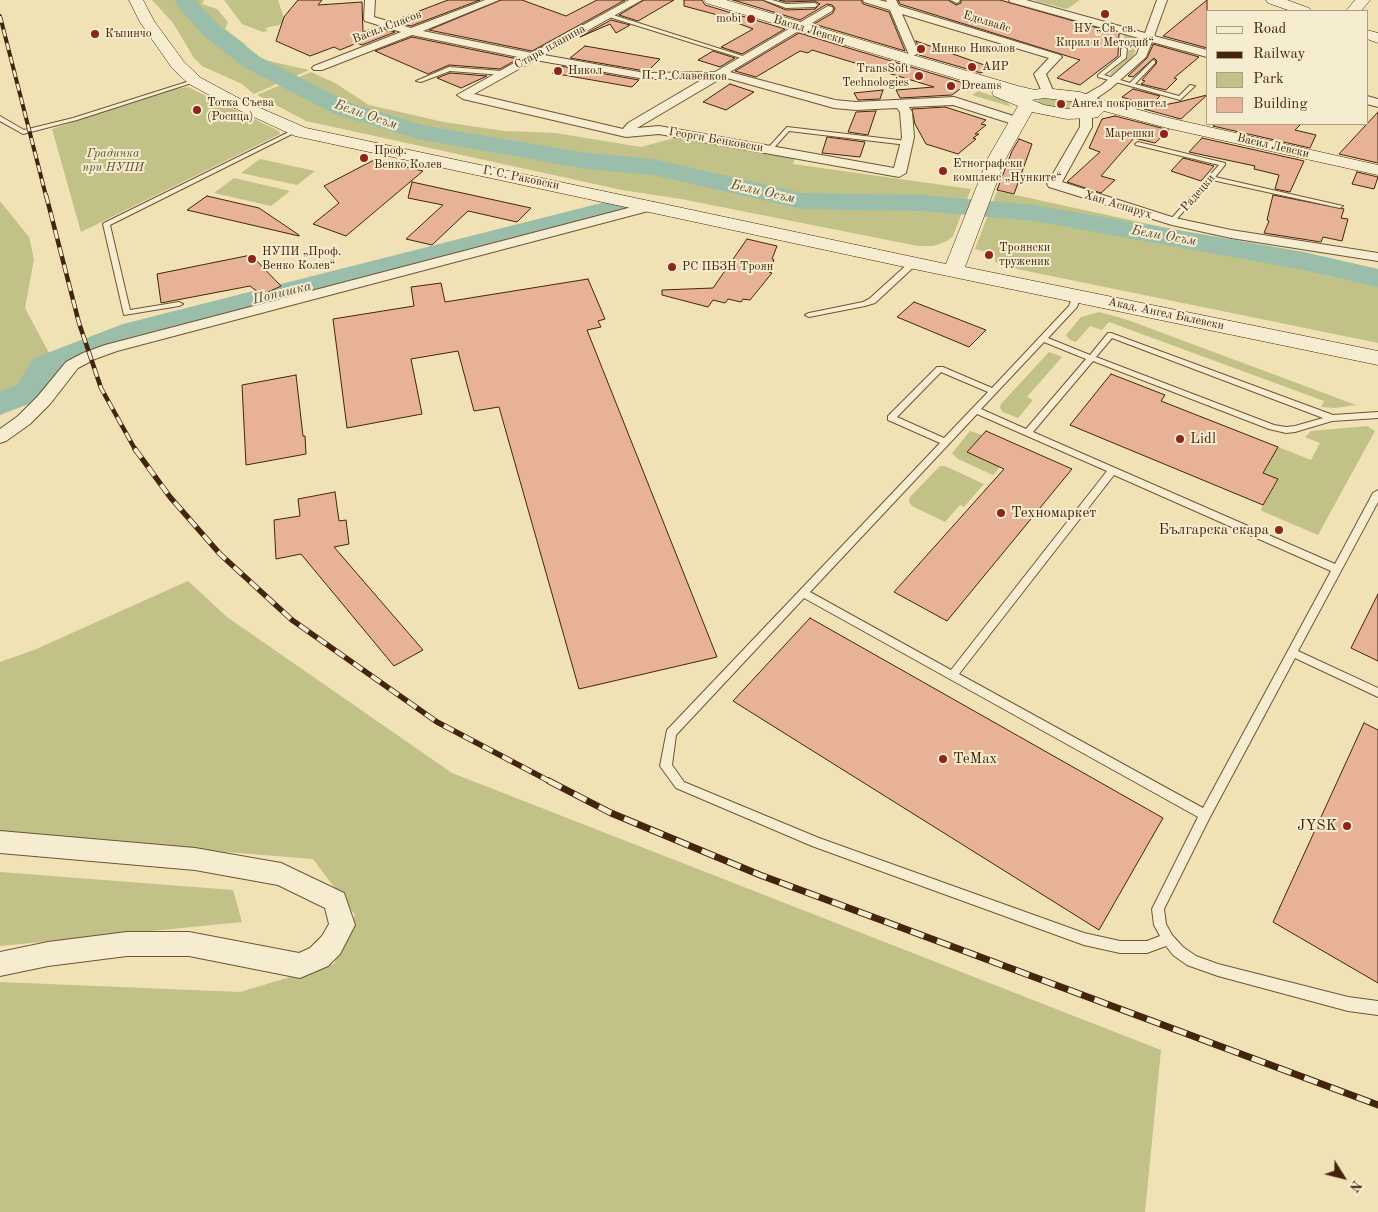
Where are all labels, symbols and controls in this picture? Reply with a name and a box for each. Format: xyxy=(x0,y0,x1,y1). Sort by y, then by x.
street label: Васил Спасов xyxy=(350,7,424,47)
street label: Еделвайс xyxy=(961,8,1013,36)
marker: НУ „Св. св. Кирил и Методий“ xyxy=(1099,8,1111,20)
legend xyxy=(1206,10,1368,125)
place label: mobi xyxy=(716,12,741,26)
street label: Васил Левски xyxy=(772,12,846,48)
marker: mobi xyxy=(745,13,757,25)
street label: Стара планина xyxy=(512,21,588,73)
place label: НУ „Св. св. Кирил и Методий“ xyxy=(1056,22,1154,50)
text: Road xyxy=(1253,22,1286,37)
place label: Къпинчо xyxy=(105,27,152,41)
marker: Къпинчо xyxy=(89,28,101,40)
place label: Минко Николов xyxy=(931,42,1015,56)
marker: Минко Николов xyxy=(915,43,927,55)
text: Railway xyxy=(1253,47,1306,62)
place label: АИР xyxy=(982,60,1009,74)
marker: АИР xyxy=(966,61,978,73)
place label: TransSoft Technologies xyxy=(842,62,909,90)
place label: Никол xyxy=(568,64,602,78)
marker: Никол xyxy=(552,65,564,77)
street label: П. Р. Славейков xyxy=(641,68,727,84)
marker: TransSoft Technologies xyxy=(913,70,925,82)
text: Park xyxy=(1253,72,1284,87)
place label: Dreams xyxy=(961,79,1001,93)
marker: Dreams xyxy=(945,80,957,92)
place label: Тотка Съева (Росица) xyxy=(207,96,274,124)
water label: Бели Осъм xyxy=(332,96,400,134)
place label: Ангел покровител xyxy=(1071,97,1166,111)
text: Building xyxy=(1253,97,1308,112)
marker: Ангел покровител xyxy=(1055,98,1067,110)
marker: Тотка Съева (Росица) xyxy=(191,104,203,116)
street label: Георги Бенковски xyxy=(668,125,764,155)
place label: Марешки xyxy=(1105,127,1154,141)
marker: Марешки xyxy=(1158,128,1170,140)
street label: Васил Левски xyxy=(1236,131,1310,161)
place label: Проф. Венко Колев xyxy=(374,144,442,172)
park label: Градинка при НУПИ xyxy=(82,147,144,175)
marker: Проф. Венко Колев xyxy=(358,152,370,164)
place label: Етнографски комплекс „Нунките“ xyxy=(953,157,1062,185)
street label: Г. С. Раковски xyxy=(481,163,561,193)
marker: Етнографски комплекс „Нунките“ xyxy=(937,165,949,177)
street label: Радецки xyxy=(1178,171,1218,215)
water label: Бели Осъм xyxy=(729,176,797,208)
street label: Хан Аспарух xyxy=(1082,188,1154,222)
water label: Бели Осъм xyxy=(1130,222,1198,250)
place label: Троянски труженик xyxy=(999,241,1050,269)
place label: НУПИ „Проф. Венко Колев“ xyxy=(262,245,341,273)
marker: Троянски труженик xyxy=(983,249,995,261)
marker: НУПИ „Проф. Венко Колев“ xyxy=(246,253,258,265)
place label: РС ПБЗН Троян xyxy=(682,260,773,274)
marker: РС ПБЗН Троян xyxy=(666,261,678,273)
water label: Попишка xyxy=(251,278,313,308)
street label: Акад. Ангел Балевски xyxy=(1107,295,1225,333)
place label: Lidl xyxy=(1190,430,1216,448)
marker: Lidl xyxy=(1174,433,1186,445)
place label: Техномаркет xyxy=(1011,504,1096,522)
marker: Техномаркет xyxy=(995,507,1007,519)
place label: Българска скара xyxy=(1158,521,1269,539)
marker: Българска скара xyxy=(1273,524,1285,536)
place label: ТеМах xyxy=(953,750,997,768)
marker: ТеМах xyxy=(937,753,949,765)
place label: JYSK xyxy=(1297,817,1337,835)
marker: JYSK xyxy=(1341,820,1353,832)
north arrow xyxy=(1318,1152,1368,1202)
text: N xyxy=(1346,1177,1364,1194)

